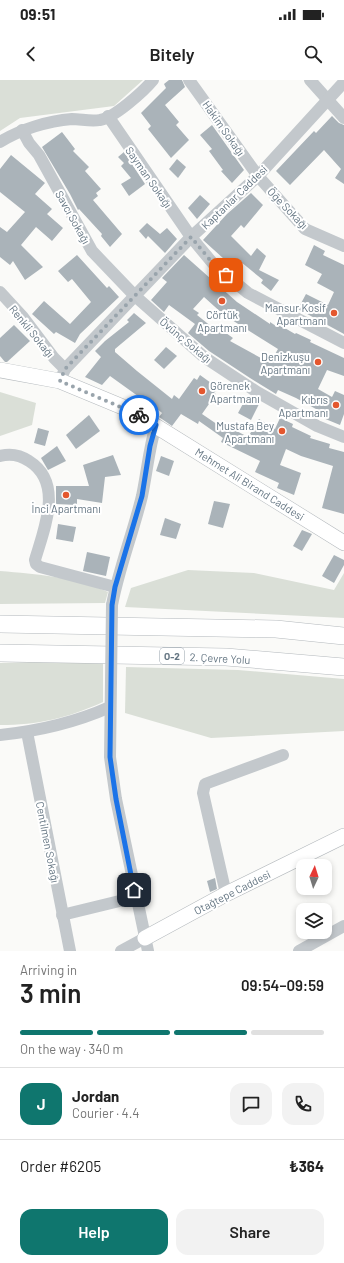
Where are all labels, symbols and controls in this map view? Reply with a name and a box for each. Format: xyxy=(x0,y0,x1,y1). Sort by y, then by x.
text: 09:51 xyxy=(20,5,55,23)
icon: back xyxy=(20,43,42,65)
text: Bitely xyxy=(149,43,195,65)
icon: search xyxy=(302,43,324,65)
street label: Hakim Sokağı xyxy=(200,98,248,158)
street label: Sayman Sokağı xyxy=(123,144,175,210)
street label: Kaptanlar Caddesi xyxy=(198,162,270,232)
street label: Öḡe Sokağı xyxy=(265,184,312,231)
street label: Savcı Sokağı xyxy=(53,188,93,246)
pin xyxy=(209,258,243,292)
icon: bag xyxy=(215,264,237,286)
marker: Cörtük Apartmanı xyxy=(217,296,227,306)
place label: Mansur Kosif Apartmanı xyxy=(265,301,326,327)
street label: Renkli Sokağı xyxy=(7,302,57,360)
place label: Cörtük Apartmanı xyxy=(197,308,247,334)
marker: Mansur Kosif Apartmanı xyxy=(329,308,339,318)
street label: Övünç Sokağı xyxy=(158,314,215,365)
place label: Denizkuşu Apartmanı xyxy=(260,350,310,376)
marker: Denizkuşu Apartmanı xyxy=(313,357,323,367)
place label: Görenek Apartmanı xyxy=(210,379,260,405)
marker: Görenek Apartmanı xyxy=(197,386,207,396)
place label: Kıbrıs Apartmanı xyxy=(278,393,328,419)
courier xyxy=(119,395,159,435)
marker: Kıbrıs Apartmanı xyxy=(331,400,341,410)
icon: bike xyxy=(128,404,150,426)
place label: Mustafa Bey Apartmanı xyxy=(216,419,274,445)
marker: Mustafa Bey Apartmanı xyxy=(277,426,287,436)
street label: Mehmet Ali Birand Caddesi xyxy=(193,445,307,523)
marker: İnci Apartmanı xyxy=(61,490,71,500)
place label: İnci Apartmanı xyxy=(32,501,100,515)
road number: O-2 xyxy=(160,648,184,664)
street label: 2. Çevre Yolu xyxy=(189,650,251,666)
street label: Centilmen Sokağı xyxy=(34,800,62,884)
north arrow xyxy=(296,859,332,895)
map controls xyxy=(296,859,332,939)
street label: Otağtepe Caddesi xyxy=(192,867,273,917)
pin xyxy=(117,873,151,907)
icon: home xyxy=(123,879,145,901)
button: layers xyxy=(296,903,332,939)
text: Arriving in xyxy=(20,962,77,978)
text: 09:54–09:59 xyxy=(241,976,324,994)
text: 3 min xyxy=(20,977,81,1008)
text: On the way · 340 m xyxy=(20,1041,123,1057)
button: chat xyxy=(230,1083,272,1125)
button: phone xyxy=(282,1083,324,1125)
text: Jordan xyxy=(72,1087,119,1105)
text: J xyxy=(37,1095,45,1113)
text: Courier · 4.4 xyxy=(72,1105,140,1121)
text: Order #6205 xyxy=(20,1157,101,1175)
text: ₺364 xyxy=(289,1157,324,1175)
button: Help xyxy=(20,1209,168,1255)
button: Share xyxy=(176,1209,324,1255)

